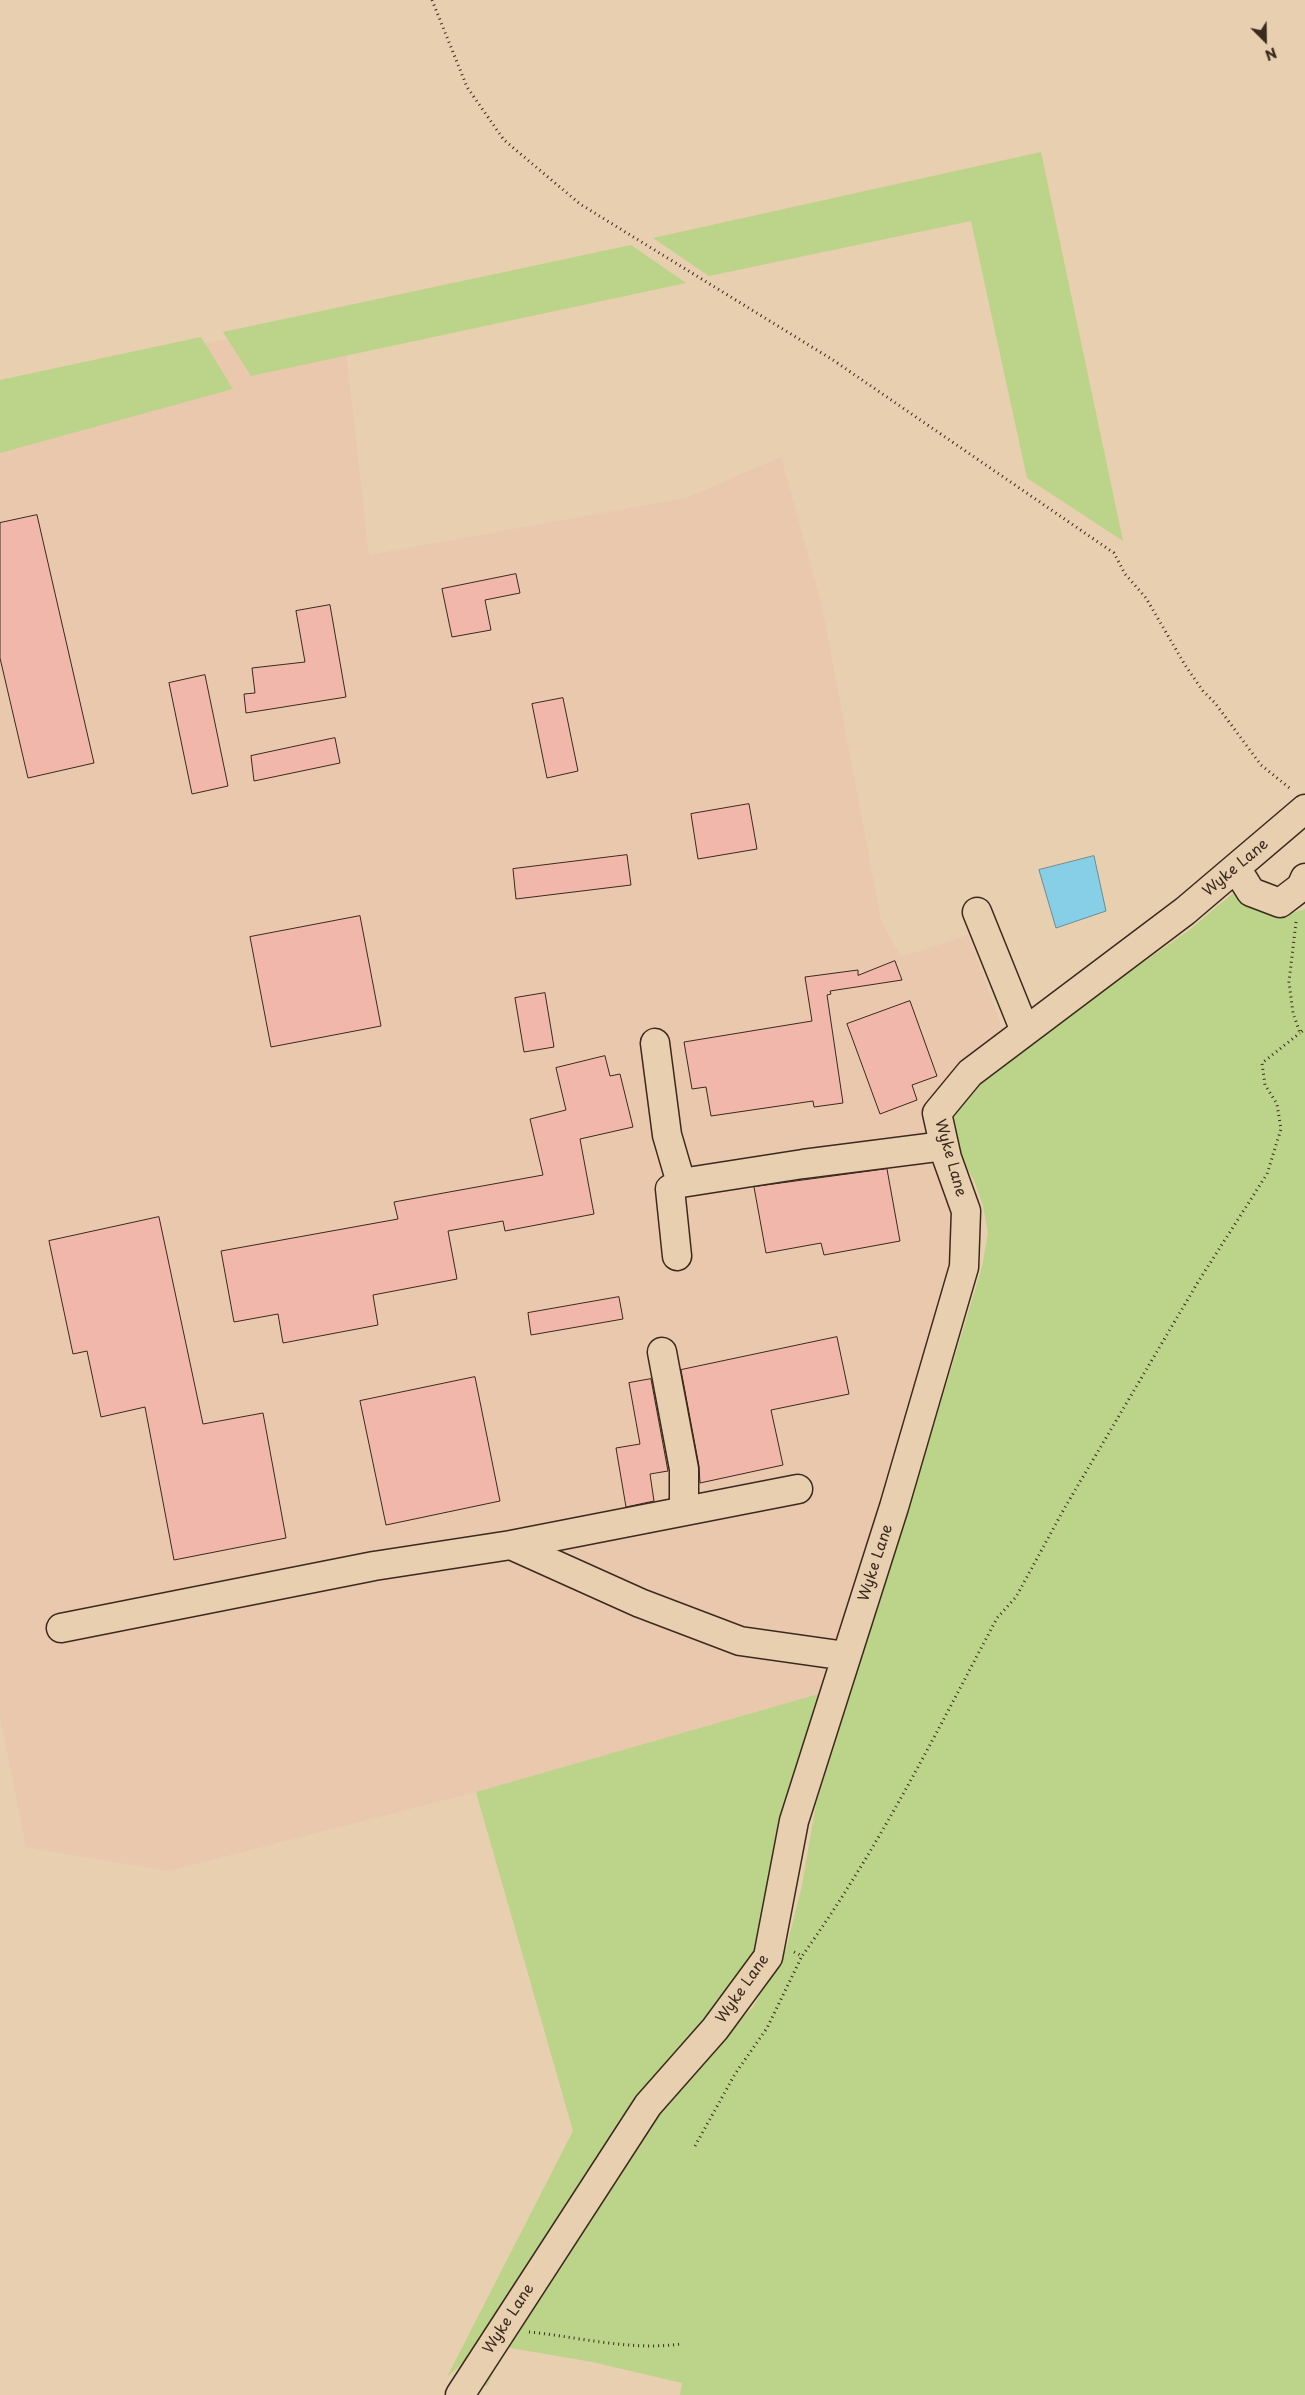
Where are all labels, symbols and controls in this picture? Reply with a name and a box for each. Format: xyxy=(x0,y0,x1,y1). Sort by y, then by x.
north arrow xyxy=(1240,15,1290,65)
text: N xyxy=(1262,42,1280,66)
street label: Wyke Lane xyxy=(1200,835,1272,901)
street label: Wyke Lane xyxy=(930,1117,970,1199)
street label: Wyke Lane xyxy=(855,1522,897,1604)
street label: Wyke Lane xyxy=(713,1951,773,2027)
street label: Wyke Lane xyxy=(480,2281,538,2357)

